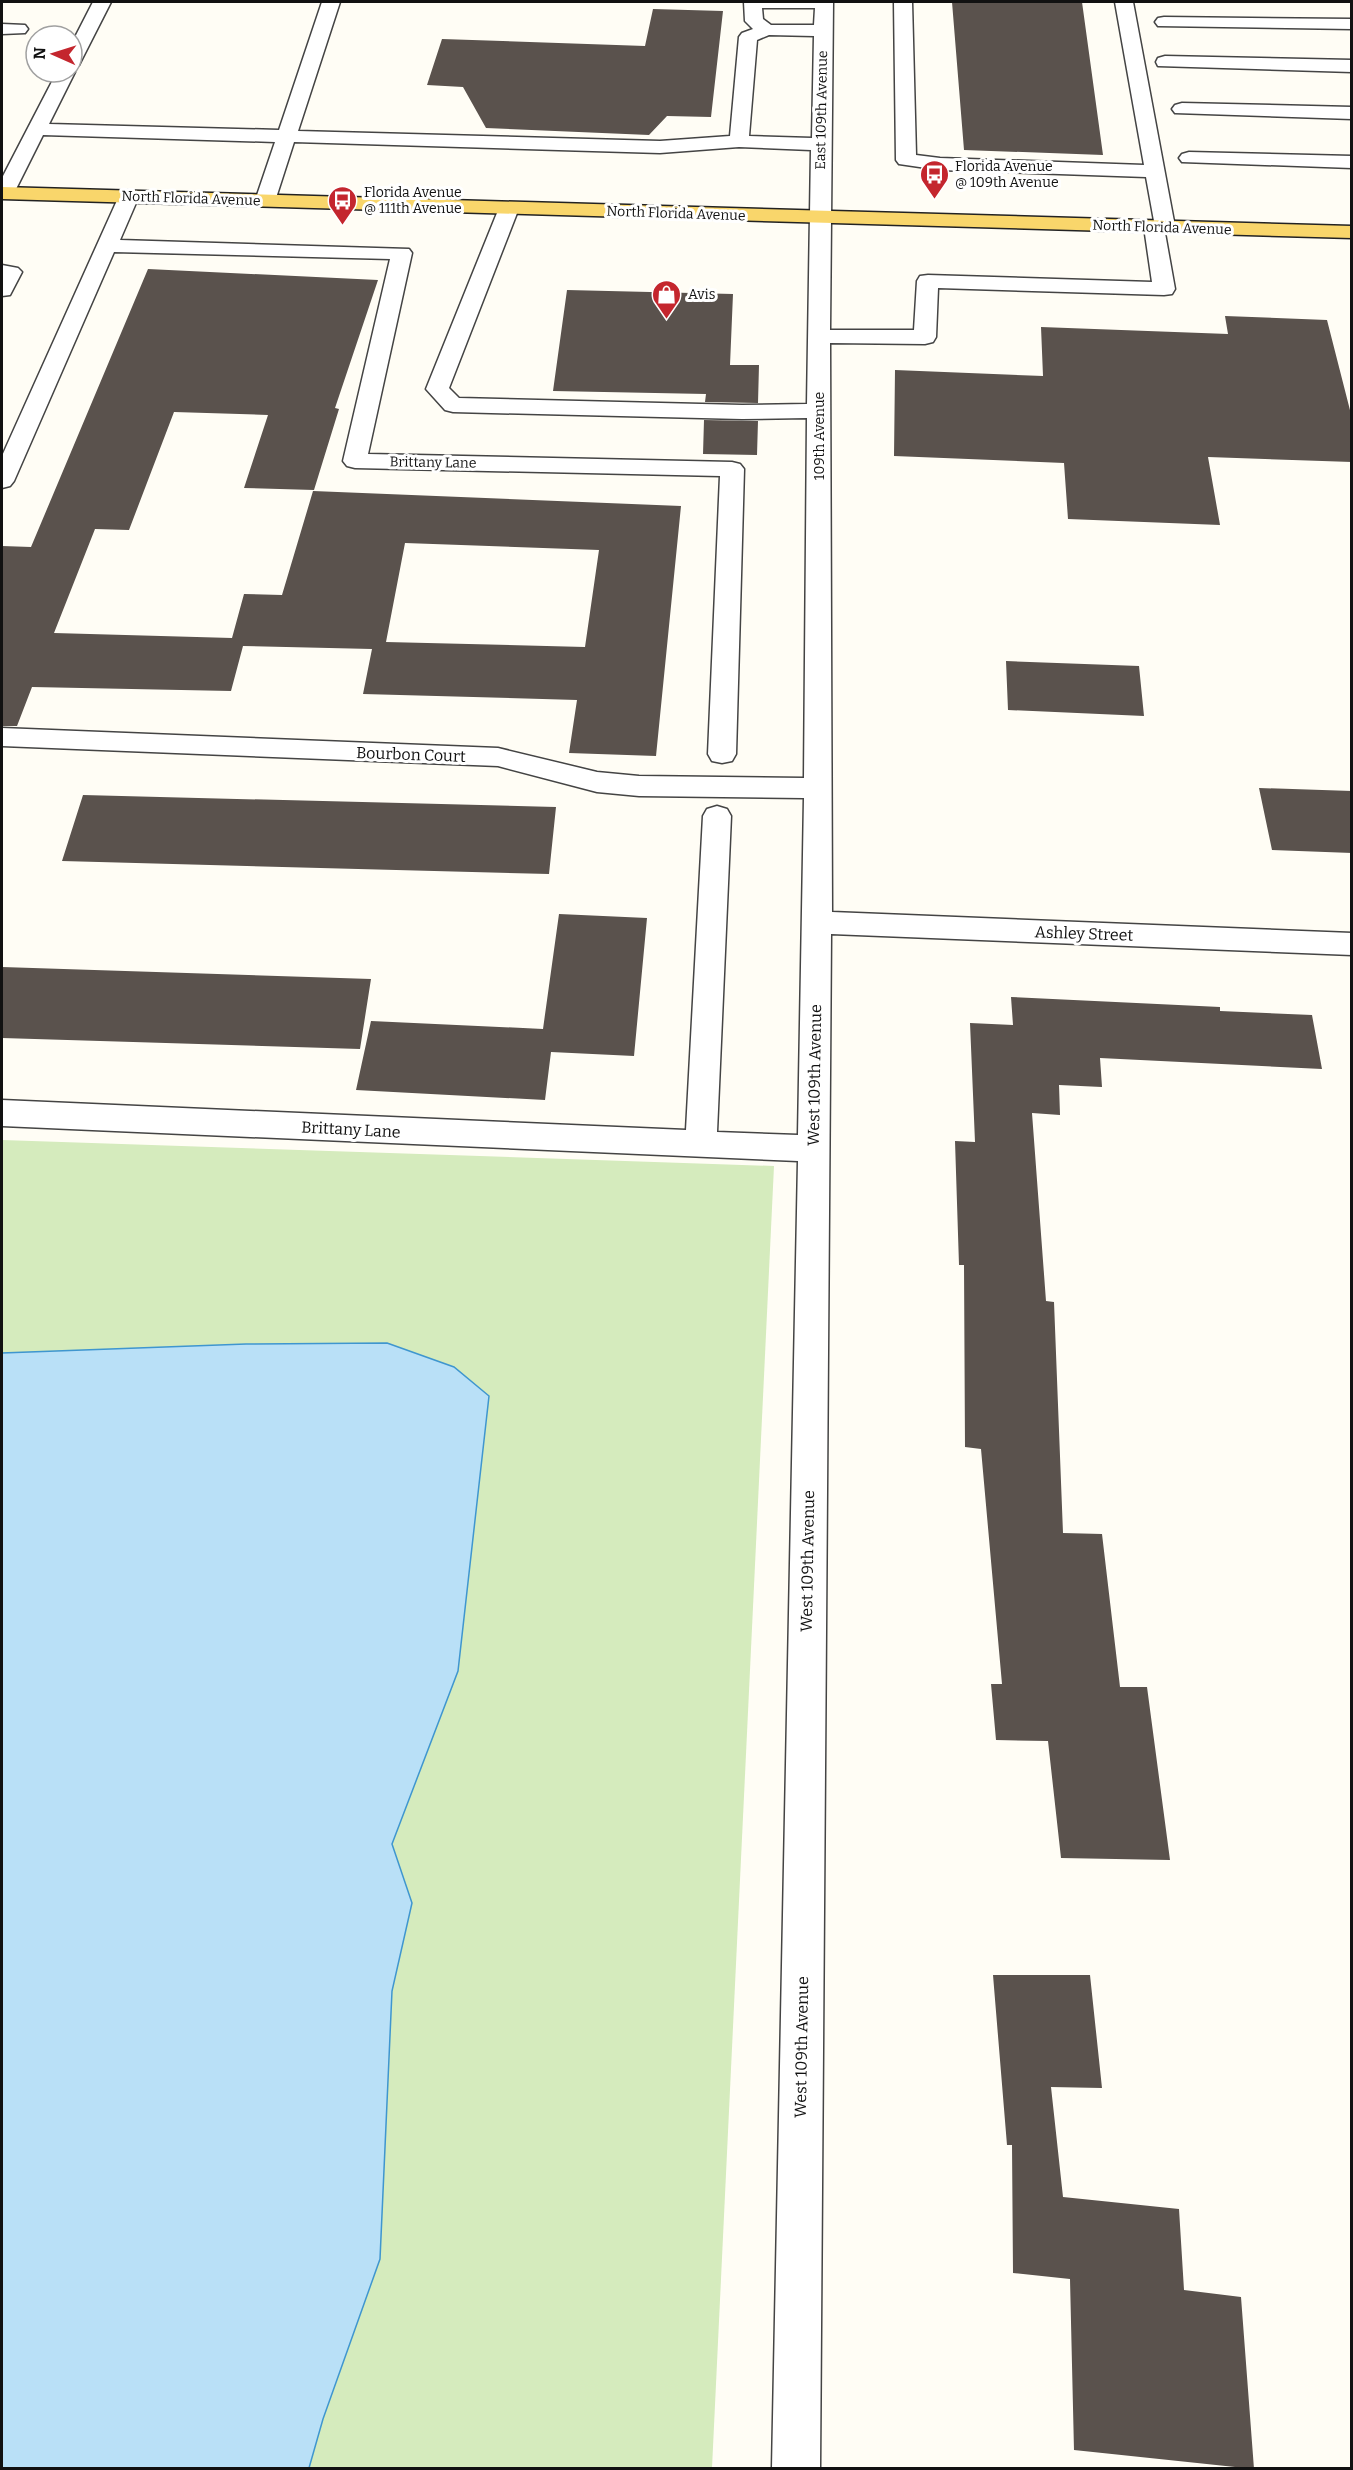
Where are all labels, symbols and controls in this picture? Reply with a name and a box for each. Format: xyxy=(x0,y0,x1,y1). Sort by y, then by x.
north arrow xyxy=(24,24,84,84)
text: N xyxy=(30,47,49,60)
street label: East 109th Avenue xyxy=(812,50,831,170)
bus stop icon: Florida Avenue @ 109th Avenue xyxy=(918,158,950,200)
place label: Florida Avenue @ 109th Avenue xyxy=(955,158,1059,191)
bus stop icon: Florida Avenue @ 111th Avenue xyxy=(327,184,359,226)
place label: Florida Avenue @ 111th Avenue xyxy=(364,184,462,217)
street label: North Florida Avenue xyxy=(121,188,261,209)
street label: North Florida Avenue xyxy=(606,203,746,224)
street label: North Florida Avenue xyxy=(1092,217,1232,238)
shop icon: Avis xyxy=(651,278,683,320)
place label: Avis xyxy=(688,286,715,303)
street label: 109th Avenue xyxy=(811,392,828,480)
street label: Brittany Lane xyxy=(389,453,477,472)
street label: Bourbon Court xyxy=(356,743,466,766)
street label: Ashley Street xyxy=(1034,922,1134,945)
street label: West 109th Avenue xyxy=(804,1004,825,1146)
street label: Brittany Lane xyxy=(301,1117,401,1142)
street label: West 109th Avenue xyxy=(797,1490,818,1632)
street label: West 109th Avenue xyxy=(791,1976,812,2118)

